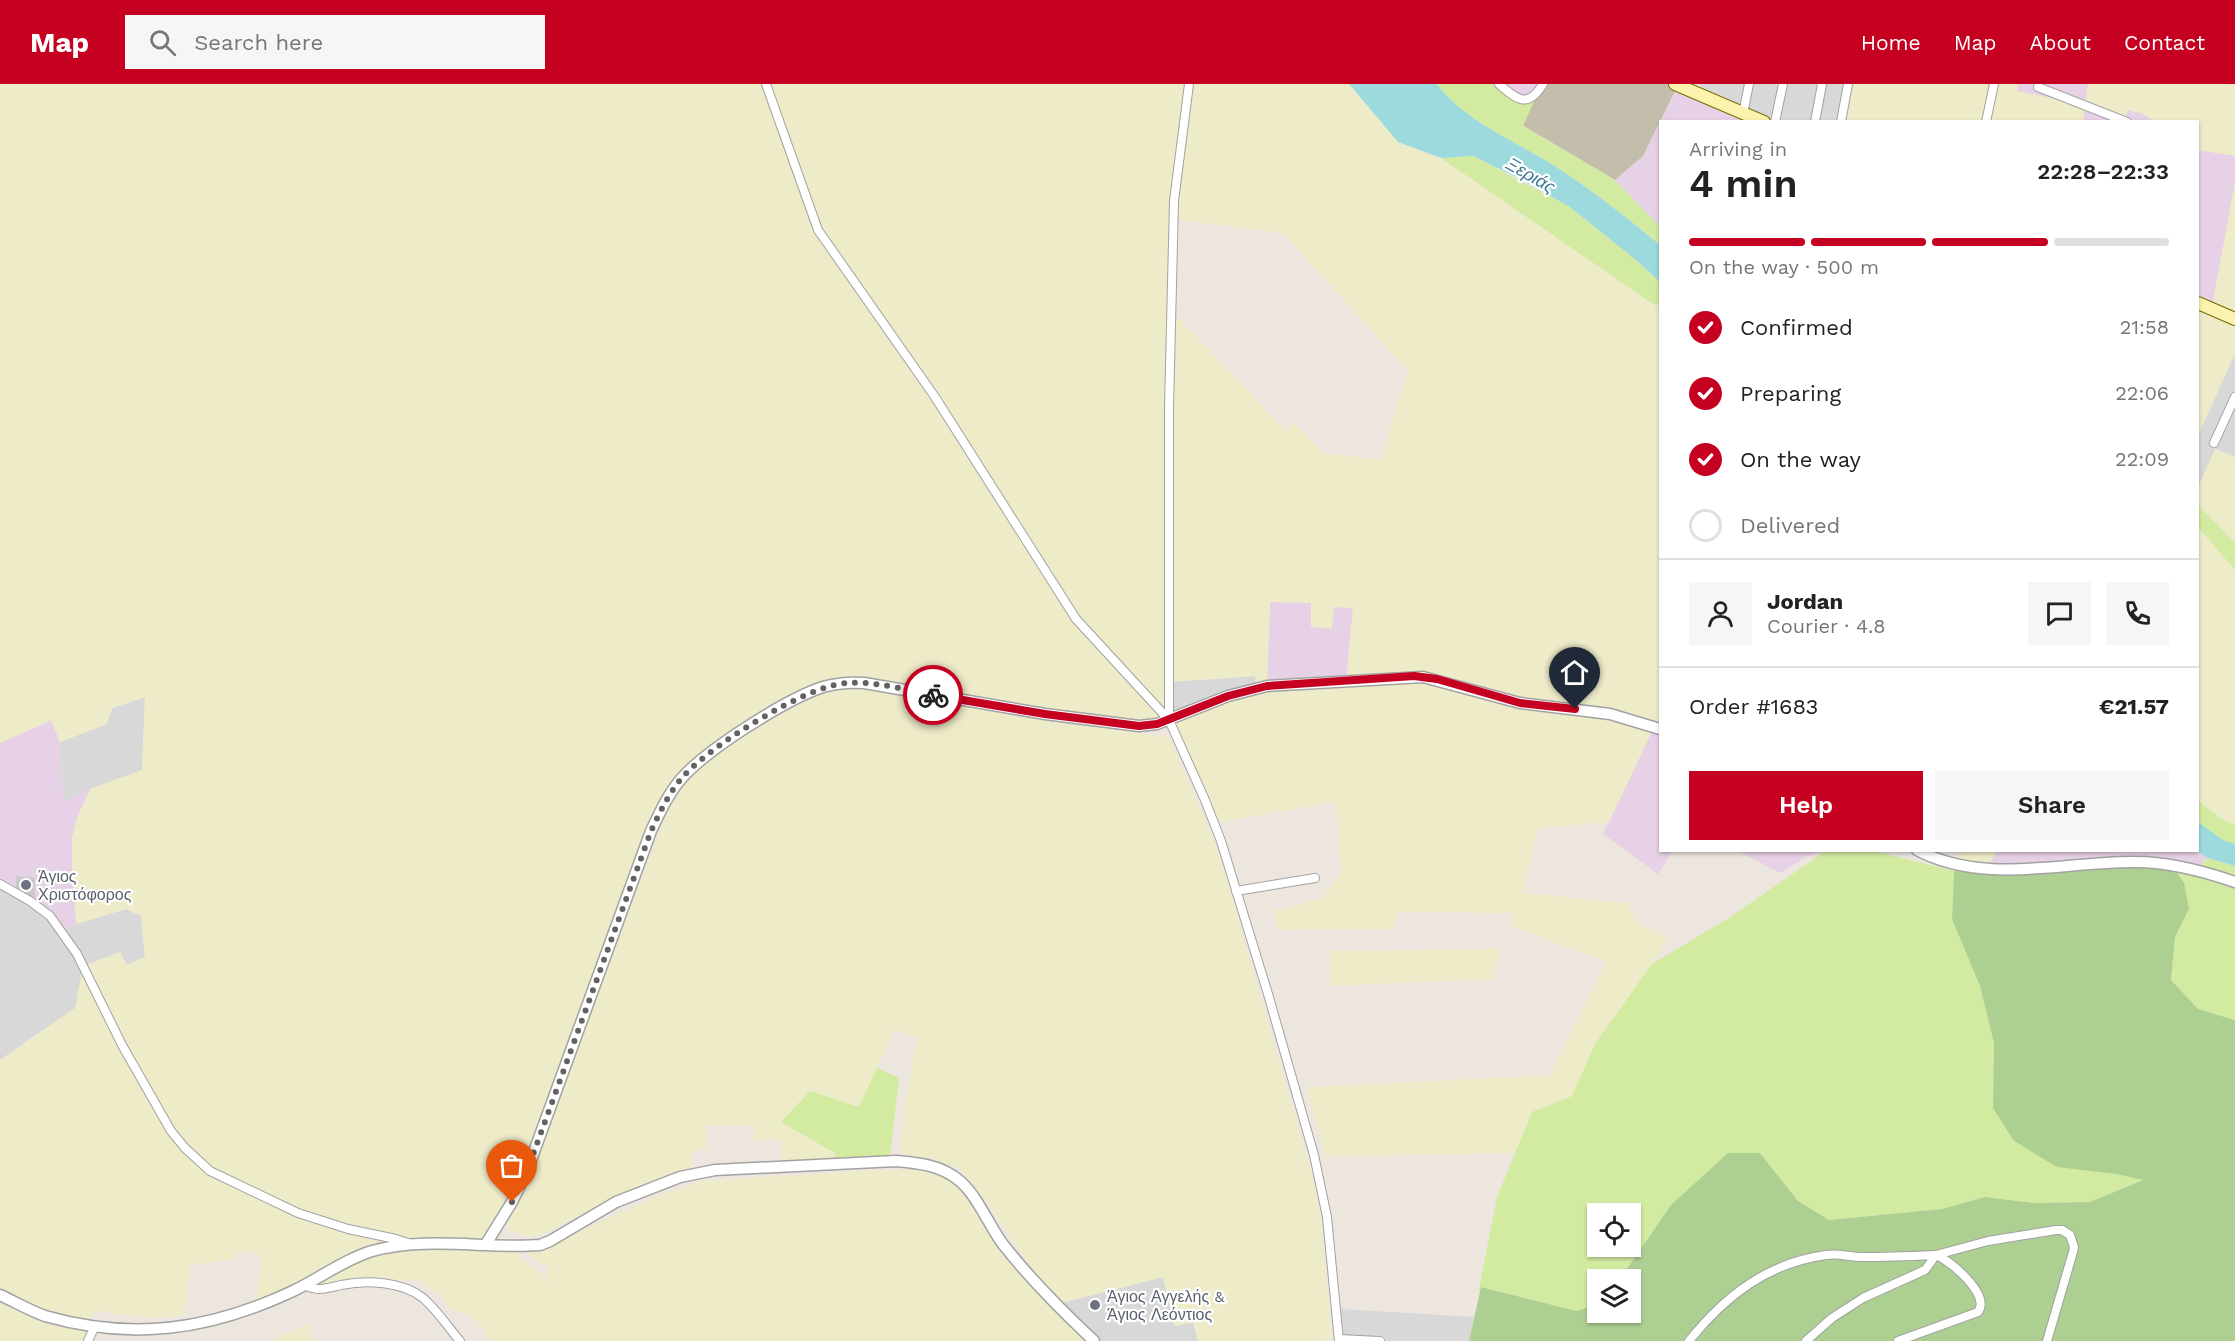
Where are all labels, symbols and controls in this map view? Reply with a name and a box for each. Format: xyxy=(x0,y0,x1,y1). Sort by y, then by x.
search box xyxy=(125,15,545,69)
text: Map xyxy=(30,26,89,59)
icon: search xyxy=(146,26,179,59)
text: Search here xyxy=(194,30,323,55)
text: Home xyxy=(1861,30,1921,55)
text: Map xyxy=(1954,30,1997,55)
text: About xyxy=(2030,30,2091,55)
text: Contact xyxy=(2124,30,2205,55)
text: Arriving in xyxy=(1689,137,1787,161)
water label: Ξεριάς xyxy=(1502,152,1559,197)
text: 22:28–22:33 xyxy=(2037,159,2169,184)
text: 4 min xyxy=(1689,161,1798,206)
text: On the way · 500 m xyxy=(1689,255,1879,279)
icon: check xyxy=(1689,311,1722,344)
text: Confirmed xyxy=(1740,315,1853,340)
text: 21:58 xyxy=(2120,315,2169,339)
icon: check xyxy=(1689,377,1722,410)
text: Preparing xyxy=(1740,381,1841,406)
text: 22:06 xyxy=(2115,381,2169,405)
icon: check xyxy=(1689,443,1722,476)
text: On the way xyxy=(1740,447,1861,472)
text: 22:09 xyxy=(2115,447,2169,471)
text: Delivered xyxy=(1740,513,1840,538)
button: person xyxy=(1689,582,1752,645)
button: chat xyxy=(2028,582,2091,645)
button: phone xyxy=(2106,582,2169,645)
text: Jordan xyxy=(1767,589,1843,614)
text: Courier · 4.8 xyxy=(1767,614,1886,638)
pin xyxy=(1549,647,1600,709)
icon: home xyxy=(1558,656,1591,689)
courier xyxy=(903,665,963,725)
icon: bike xyxy=(917,679,950,712)
text: Order #1683 xyxy=(1689,694,1818,719)
text: €21.57 xyxy=(2099,694,2169,719)
button: Help xyxy=(1689,771,1923,840)
button: Share xyxy=(1935,771,2169,840)
place label: Άγιος Χριστόφορος xyxy=(38,867,132,904)
marker: Άγιος Χριστόφορος xyxy=(19,878,33,892)
pin xyxy=(486,1140,537,1202)
icon: bag xyxy=(495,1149,528,1182)
map controls xyxy=(1587,1203,1641,1323)
button: locate xyxy=(1587,1203,1641,1257)
button: layers xyxy=(1587,1269,1641,1323)
place label: Άγιος Αγγελής & Άγιος Λεόντιος xyxy=(1107,1287,1226,1324)
marker: Άγιος Αγγελής & Άγιος Λεόντιος xyxy=(1088,1298,1102,1312)

